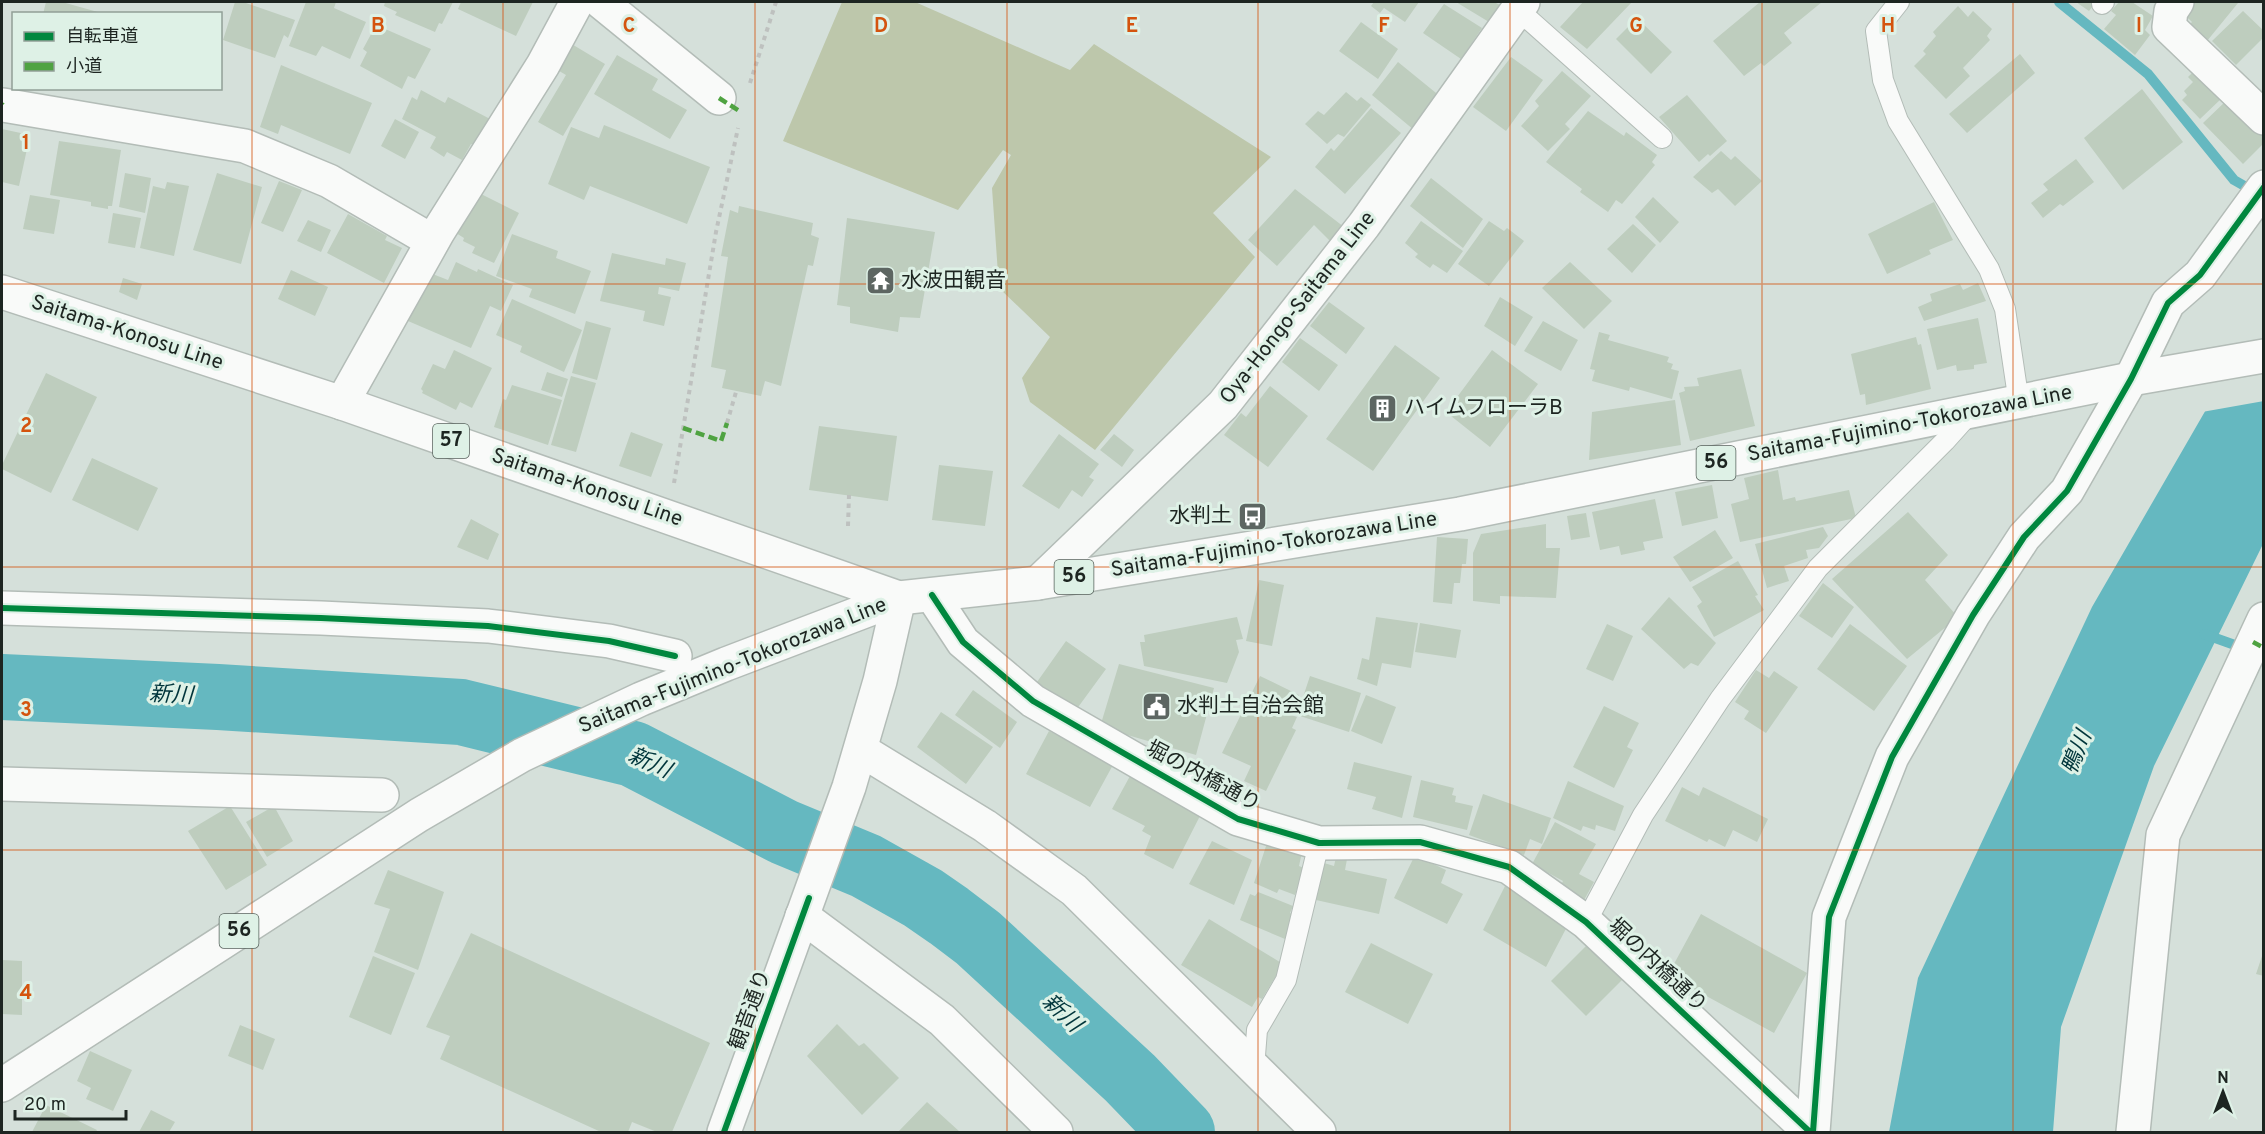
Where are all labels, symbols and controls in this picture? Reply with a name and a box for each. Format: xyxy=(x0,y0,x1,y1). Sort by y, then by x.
legend xyxy=(12,12,222,90)
text: B xyxy=(371,14,385,40)
text: C xyxy=(623,14,635,40)
text: D xyxy=(874,14,888,40)
text: E xyxy=(1126,14,1138,40)
text: F xyxy=(1378,14,1390,40)
text: G xyxy=(1629,14,1643,40)
text: H xyxy=(1881,14,1895,40)
text: I xyxy=(2136,14,2142,40)
text: 自転車道 xyxy=(66,26,138,49)
text: 小道 xyxy=(66,56,102,79)
text: 1 xyxy=(22,131,30,157)
street label: Oya-Hongo-Saitama Line xyxy=(1214,206,1382,410)
temple icon: 水波田観音 xyxy=(864,265,896,297)
place label: 水波田観音 xyxy=(901,268,1006,295)
street label: Saitama-Konosu Line xyxy=(27,289,227,377)
street label: Saitama-Fujimino-Tokorozawa Line xyxy=(1745,379,2075,469)
building icon: ハイムフローラB xyxy=(1367,392,1399,424)
place label: ハイムフローラB xyxy=(1404,395,1563,422)
text: 2 xyxy=(20,414,32,440)
road number: 57 xyxy=(433,424,469,458)
street label: Saitama-Konosu Line xyxy=(488,443,686,533)
road number: 56 xyxy=(1696,446,1736,480)
bus stop icon: 水判土 xyxy=(1237,500,1269,532)
place label: 水判土 xyxy=(1169,503,1232,530)
street label: Saitama-Fujimino-Tokorozawa Line xyxy=(1109,506,1439,584)
road number: 56 xyxy=(1054,560,1094,594)
street label: Saitama-Fujimino-Tokorozawa Line xyxy=(575,592,891,740)
water label: 新川 xyxy=(148,681,196,711)
public building icon: 水判土自治会館 xyxy=(1140,690,1172,722)
place label: 水判土自治会館 xyxy=(1177,693,1324,720)
text: 3 xyxy=(20,698,32,724)
water label: 鴨川 xyxy=(2057,726,2100,778)
street label: 堀の内橋通り xyxy=(1141,736,1265,818)
water label: 新川 xyxy=(623,743,676,786)
street label: 堀の内橋通り xyxy=(1602,913,1712,1019)
road number: 56 xyxy=(220,914,258,948)
street label: 観音通り xyxy=(724,966,778,1054)
text: 4 xyxy=(20,981,32,1007)
water label: 新川 xyxy=(1036,989,1088,1040)
north arrow xyxy=(2193,1062,2253,1122)
text: N xyxy=(2217,1069,2229,1089)
scale bar xyxy=(15,1083,126,1121)
text: 20 m xyxy=(24,1094,66,1117)

